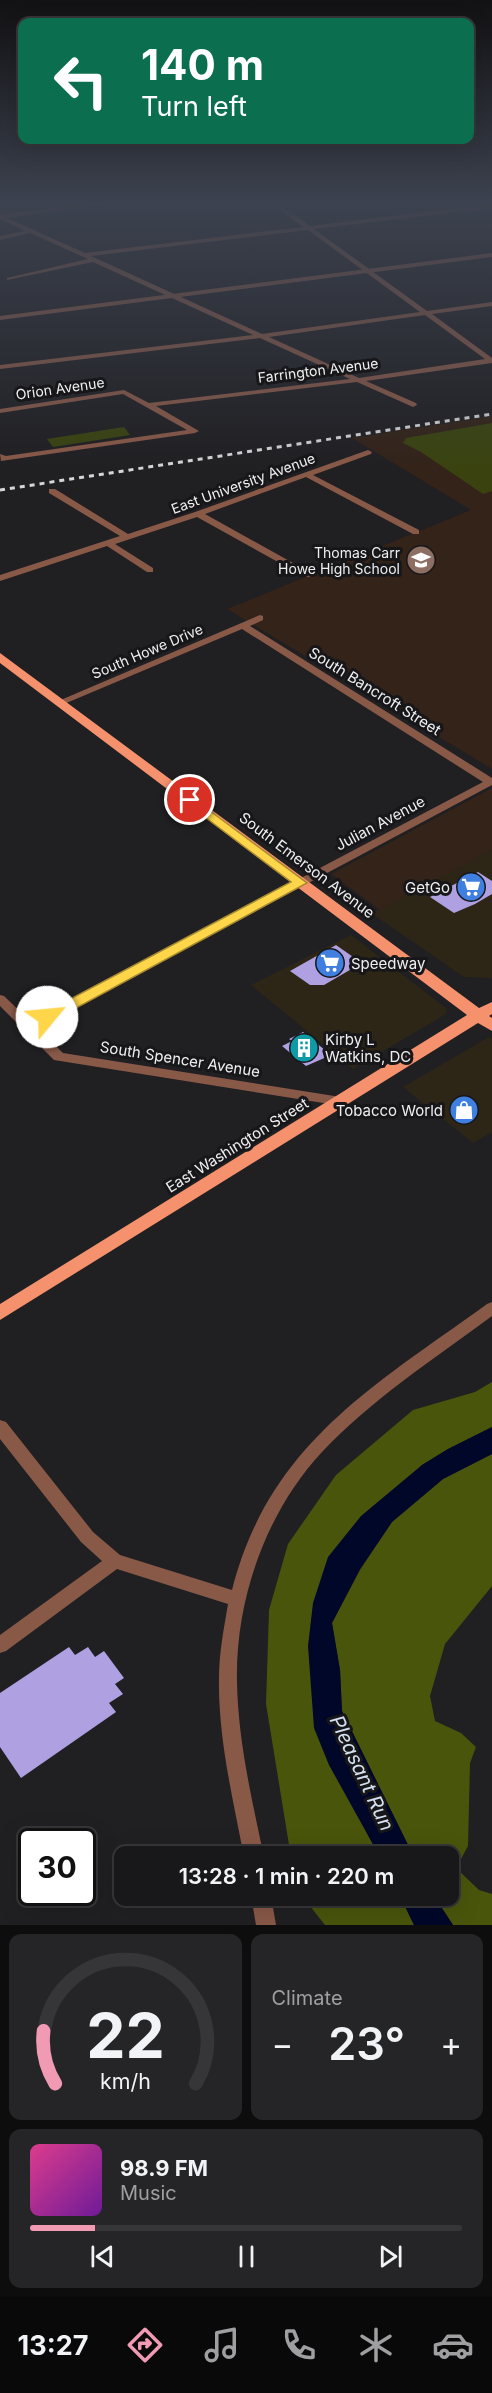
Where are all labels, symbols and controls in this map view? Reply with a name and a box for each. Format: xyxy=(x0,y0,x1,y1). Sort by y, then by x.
text: 140 m xyxy=(141,39,264,90)
icon: left xyxy=(42,42,120,120)
text: Turn left xyxy=(141,90,247,123)
street label: Farrington Avenue xyxy=(257,354,379,386)
street label: Orion Avenue xyxy=(15,373,105,403)
street label: East University Avenue xyxy=(169,449,317,517)
place label: Thomas Carr Howe High School xyxy=(278,544,400,577)
school or university icon: Thomas Carr Howe High School xyxy=(405,544,437,576)
street label: South Howe Drive xyxy=(89,620,205,682)
street label: South Bancroft Street xyxy=(305,643,445,739)
pin xyxy=(164,774,215,825)
icon: arrive xyxy=(173,783,206,816)
street label: Julian Avenue xyxy=(332,791,428,855)
street label: South Emerson Avenue xyxy=(236,808,378,922)
supermarket icon: GetGo xyxy=(455,871,487,903)
place label: GetGo xyxy=(405,878,450,897)
supermarket icon: Speedway xyxy=(314,947,346,979)
place label: Speedway xyxy=(351,954,426,973)
position arrow xyxy=(15,985,79,1049)
place label: Kirby L Watkins, DC xyxy=(325,1030,411,1066)
building icon: Kirby L Watkins, DC xyxy=(288,1032,320,1064)
street label: South Spencer Avenue xyxy=(99,1037,261,1081)
street label: East Washington Street xyxy=(162,1093,312,1197)
shop icon: Tobacco World xyxy=(448,1094,480,1126)
place label: Tobacco World xyxy=(336,1101,443,1120)
water label: Pleasant Run xyxy=(325,1711,399,1835)
speed limit sign: 30 xyxy=(18,1828,96,1906)
text: 13:28 · 1 min · 220 m xyxy=(179,1863,394,1889)
text: Climate xyxy=(272,1986,343,2010)
text: 22 xyxy=(86,1998,165,2073)
text: 23° xyxy=(328,2016,405,2071)
text: − xyxy=(272,2024,293,2064)
text: + xyxy=(440,2024,462,2064)
text: km/h xyxy=(100,2068,151,2094)
text: 98.9 FM xyxy=(120,2155,208,2181)
text: Music xyxy=(120,2181,177,2205)
icon: previous xyxy=(86,2240,119,2273)
icon: pause xyxy=(230,2240,263,2273)
icon: next xyxy=(374,2240,407,2273)
icon: directions xyxy=(124,2324,166,2366)
icon: music xyxy=(201,2324,243,2366)
icon: phone xyxy=(278,2324,320,2366)
icon: climate xyxy=(355,2324,397,2366)
icon: car xyxy=(432,2324,474,2366)
text: 13:27 xyxy=(18,2329,88,2362)

